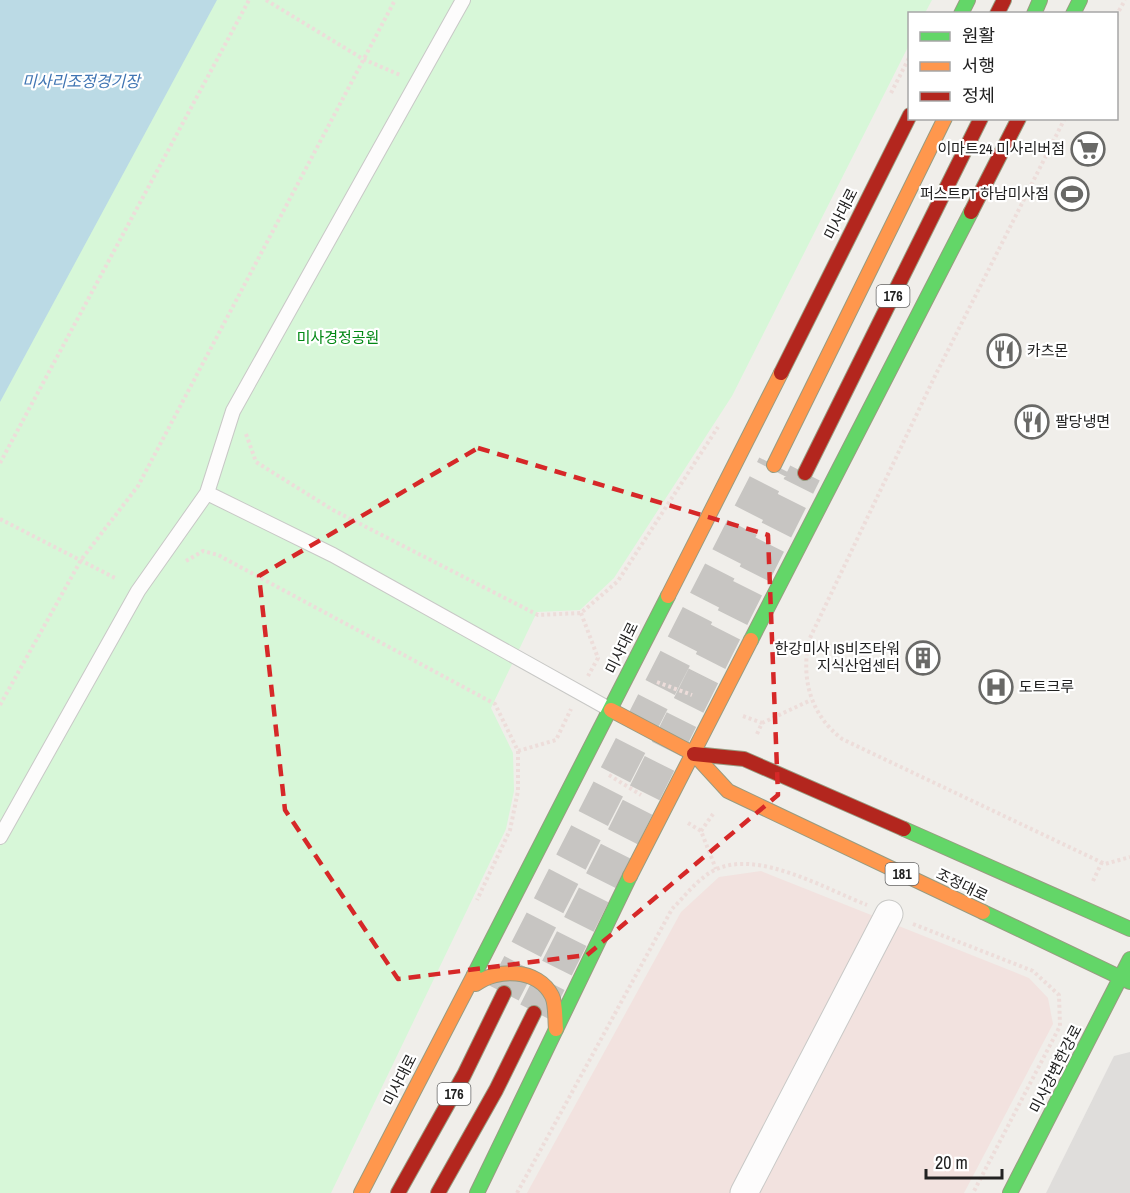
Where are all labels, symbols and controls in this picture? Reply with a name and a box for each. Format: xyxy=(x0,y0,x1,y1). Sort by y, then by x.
legend xyxy=(908,12,1118,120)
text: 원활 xyxy=(962,23,995,48)
text: 서행 xyxy=(962,53,995,78)
water label: 미사리조정경기장 xyxy=(22,70,142,92)
text: 정체 xyxy=(962,83,995,108)
supermarket icon: 이마트24 미사리버점 xyxy=(1070,131,1106,167)
place label: 이마트24 미사리버점 xyxy=(937,138,1065,159)
sports icon: 퍼스트PT 하남미사점 xyxy=(1054,176,1090,212)
place label: 퍼스트PT 하남미사점 xyxy=(920,183,1049,204)
street label: 미사대로 xyxy=(819,184,862,243)
road number: 176 xyxy=(876,285,910,307)
park label: 미사경정공원 xyxy=(297,327,379,348)
restaurant icon: 카츠몬 xyxy=(986,333,1022,369)
place label: 카츠몬 xyxy=(1027,340,1068,361)
restaurant icon: 팔당냉면 xyxy=(1014,404,1050,440)
place label: 팔당냉면 xyxy=(1055,411,1110,432)
street label: 미사대로 xyxy=(600,618,643,677)
place label: 한강미사 IS비즈타워 지식산업센터 xyxy=(775,638,900,676)
building icon: 한강미사 IS비즈타워 지식산업센터 xyxy=(905,640,941,676)
hospital icon: 도트크루 xyxy=(978,669,1014,705)
place label: 도트크루 xyxy=(1019,676,1074,697)
road number: 181 xyxy=(886,863,918,885)
street label: 조정대로 xyxy=(933,863,992,906)
street label: 미사강변한강로 xyxy=(1024,1021,1087,1117)
street label: 미사대로 xyxy=(378,1050,421,1109)
road number: 176 xyxy=(438,1083,470,1105)
scale bar xyxy=(926,1142,1002,1180)
text: 20 m xyxy=(935,1150,968,1175)

